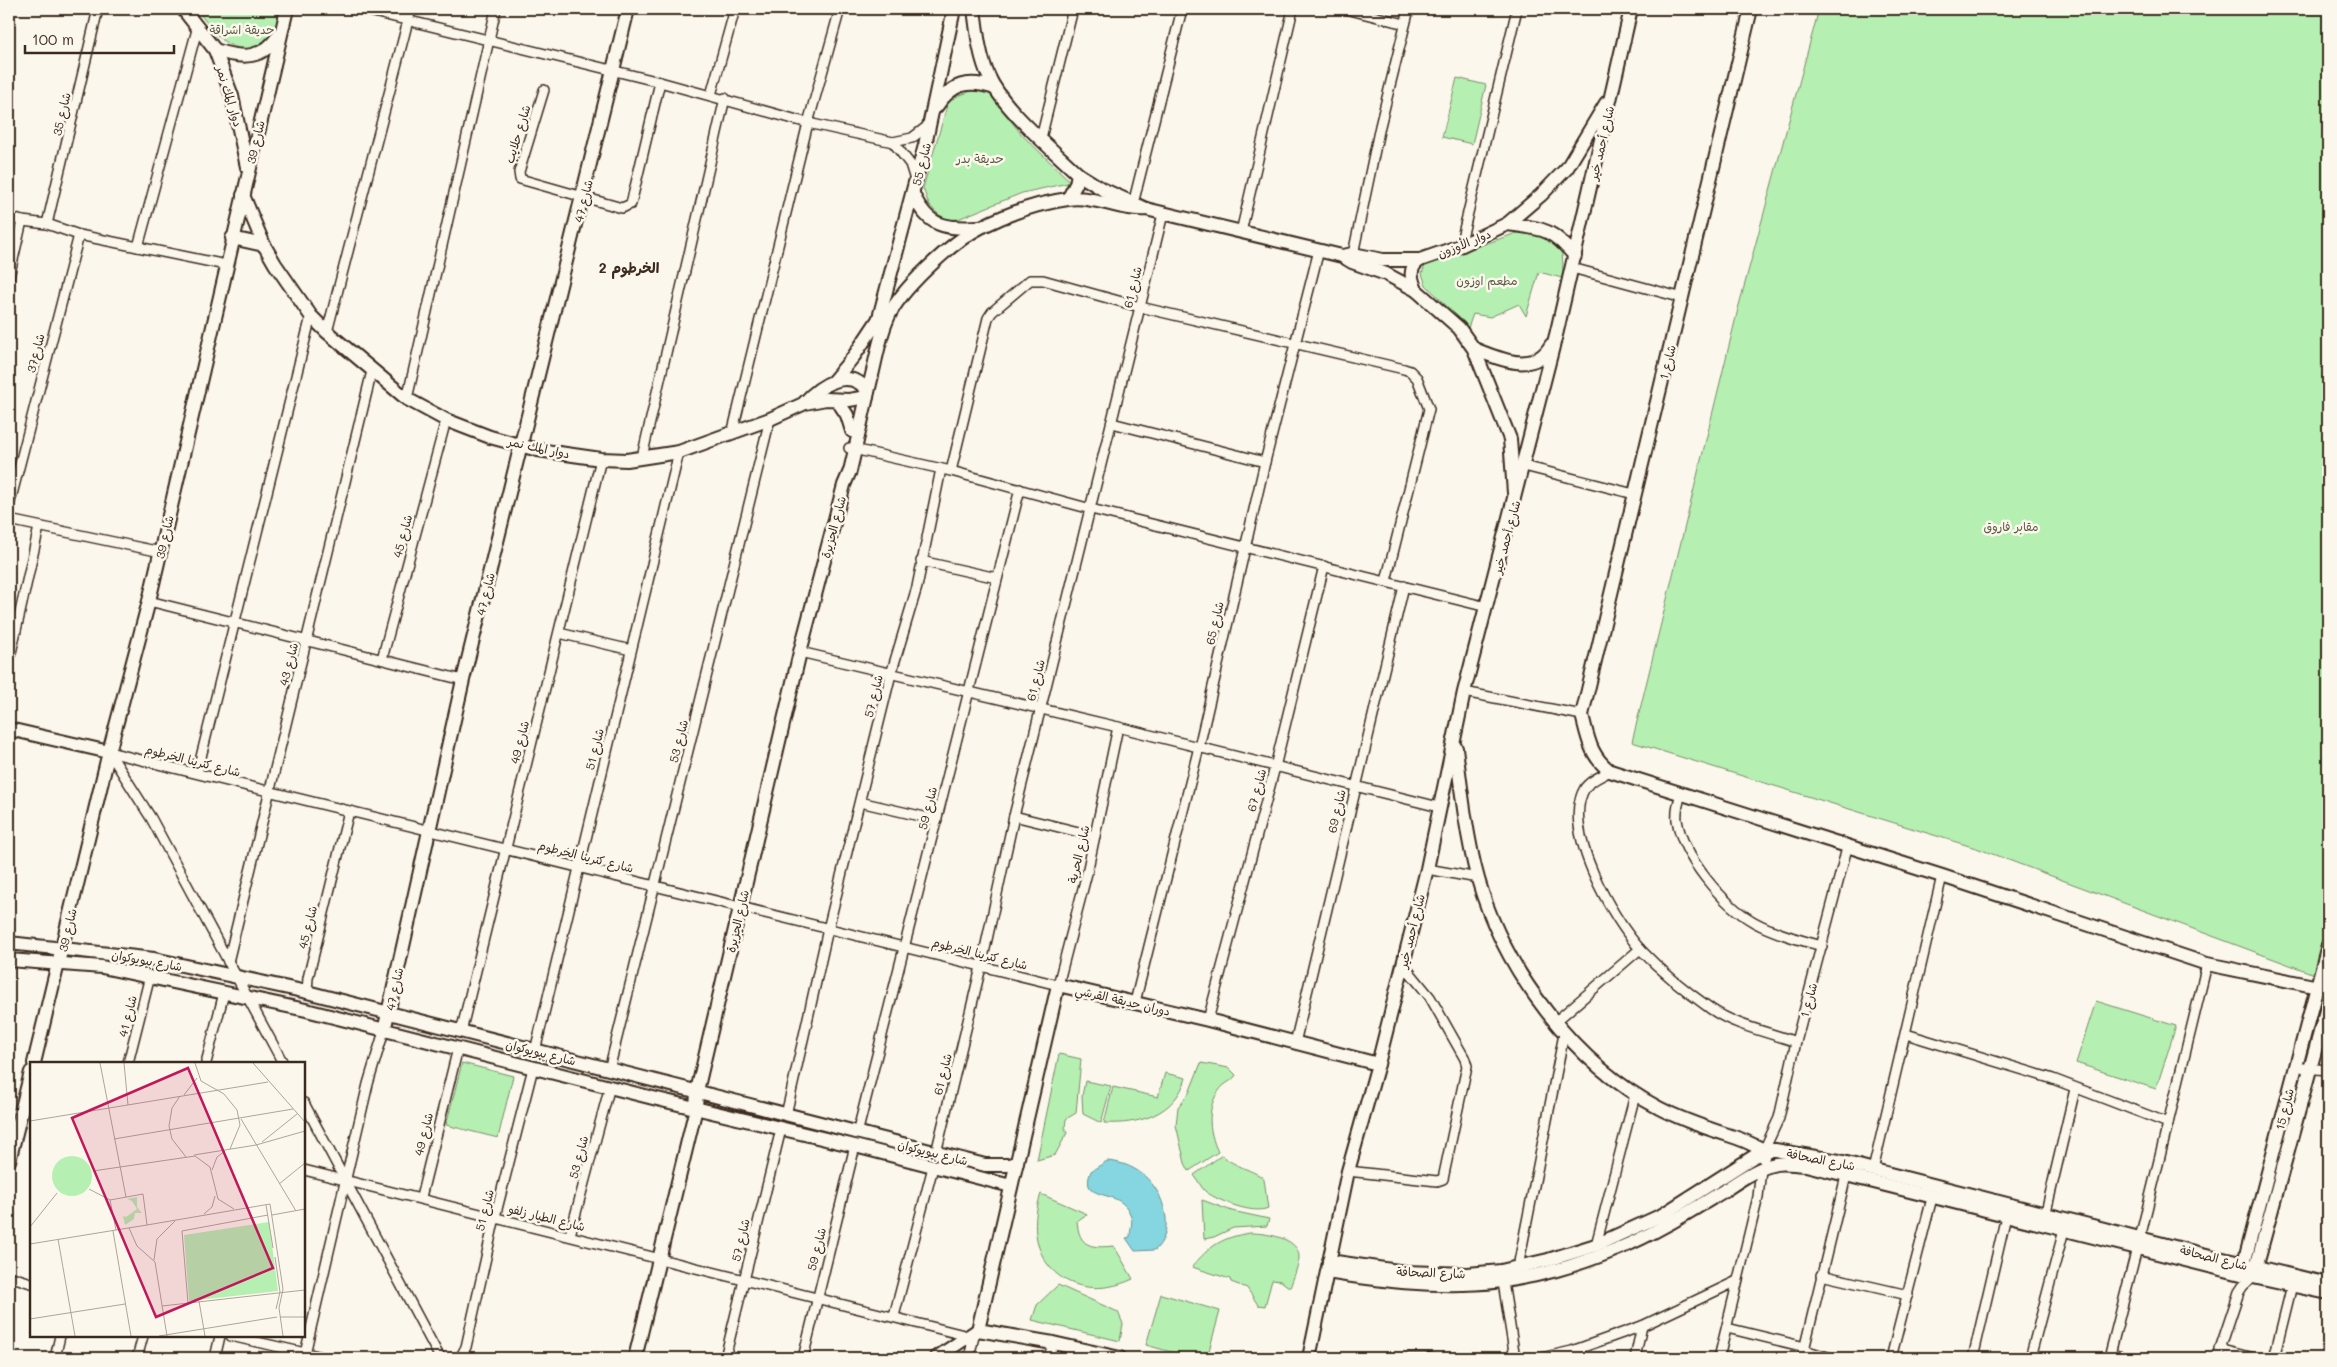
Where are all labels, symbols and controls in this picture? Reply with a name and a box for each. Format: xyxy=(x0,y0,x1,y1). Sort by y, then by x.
park label: حديقة اشراقة xyxy=(210,21,274,37)
scale bar xyxy=(25,22,174,54)
text: 100 m xyxy=(32,29,74,49)
street label: دوار المك نمر xyxy=(212,63,247,129)
street label: شارع 35 xyxy=(48,91,76,138)
street label: شارع حلايب xyxy=(501,103,535,166)
street label: شارع أحمد خير xyxy=(1584,104,1619,183)
street label: شارع 39 xyxy=(242,119,270,166)
street label: شارع 55 xyxy=(908,141,936,188)
park label: حديقة بدر xyxy=(955,150,1004,167)
street label: شارع 47 xyxy=(570,178,598,225)
street label: دوار الأوزون xyxy=(1435,225,1494,262)
district label: الخرطوم 2 xyxy=(599,258,660,279)
street label: شارع 61 xyxy=(1119,264,1147,310)
park label: مطعم اوزون xyxy=(1456,272,1518,290)
street label: شارع37 xyxy=(22,332,50,375)
street label: شارع 1 xyxy=(1655,343,1681,381)
street label: دوار المك نمر xyxy=(505,432,572,462)
street label: شارع الجزيرة xyxy=(817,494,851,560)
street label: شارع أحمد خير xyxy=(1488,498,1525,577)
street label: شارع 45 xyxy=(389,513,417,560)
street label: شارع 39 xyxy=(151,514,179,561)
park label: مقابر فاروق xyxy=(1984,518,2038,535)
street label: شارع 47 xyxy=(472,571,500,618)
street label: شارع 65 xyxy=(1201,600,1229,647)
street label: شارع 43 xyxy=(275,641,303,688)
street label: شارع 61 xyxy=(1022,657,1050,703)
street label: شارع 57 xyxy=(860,673,888,720)
street label: شارع 53 xyxy=(665,718,693,765)
street label: شارع 49 xyxy=(506,719,534,766)
street label: شارع 51 xyxy=(581,727,609,772)
street label: شارع كترينا الخرطوم xyxy=(143,740,242,782)
street label: شارع 67 xyxy=(1243,767,1271,814)
street label: شارع 59 xyxy=(914,785,942,832)
street label: شارع 69 xyxy=(1323,788,1351,835)
street label: شارع الحرية xyxy=(1064,823,1094,885)
street label: شارع كترينا الخرطوم xyxy=(536,836,635,878)
street label: شارع الجزيرة xyxy=(722,888,754,954)
street label: شارع أحمد خير xyxy=(1394,892,1430,971)
street label: شارع 45 xyxy=(294,904,322,951)
street label: شارع 39 xyxy=(54,907,82,954)
street label: شارع كترينا الخرطوم xyxy=(930,933,1029,975)
street label: شارع بيويوكوان xyxy=(110,946,184,976)
street label: شارع 47 xyxy=(382,966,408,1012)
street label: دوران حديقة القرشي xyxy=(1073,981,1172,1023)
street label: شارع 1 xyxy=(1796,981,1822,1020)
street label: شارع 41 xyxy=(114,994,142,1039)
street label: شارع بيويوكوان xyxy=(504,1036,578,1070)
street label: شارع 61 xyxy=(929,1051,957,1097)
inset map xyxy=(30,1062,305,1337)
street label: شارع 15 xyxy=(2271,1087,2299,1132)
street label: شارع 49 xyxy=(410,1111,438,1158)
street label: شارع 53 xyxy=(565,1134,593,1181)
street label: شارع بيويوكوان xyxy=(896,1136,970,1170)
street label: شارع الصحافة xyxy=(1785,1145,1856,1175)
street label: شارع 51 xyxy=(471,1188,499,1233)
street label: شارع الطيار زلفو xyxy=(506,1200,587,1236)
street label: شارع 57 xyxy=(727,1217,755,1263)
street label: شارع 59 xyxy=(803,1226,831,1273)
street label: شارع الصحافة xyxy=(2178,1241,2249,1275)
street label: شارع الصحافة xyxy=(1396,1263,1466,1283)

